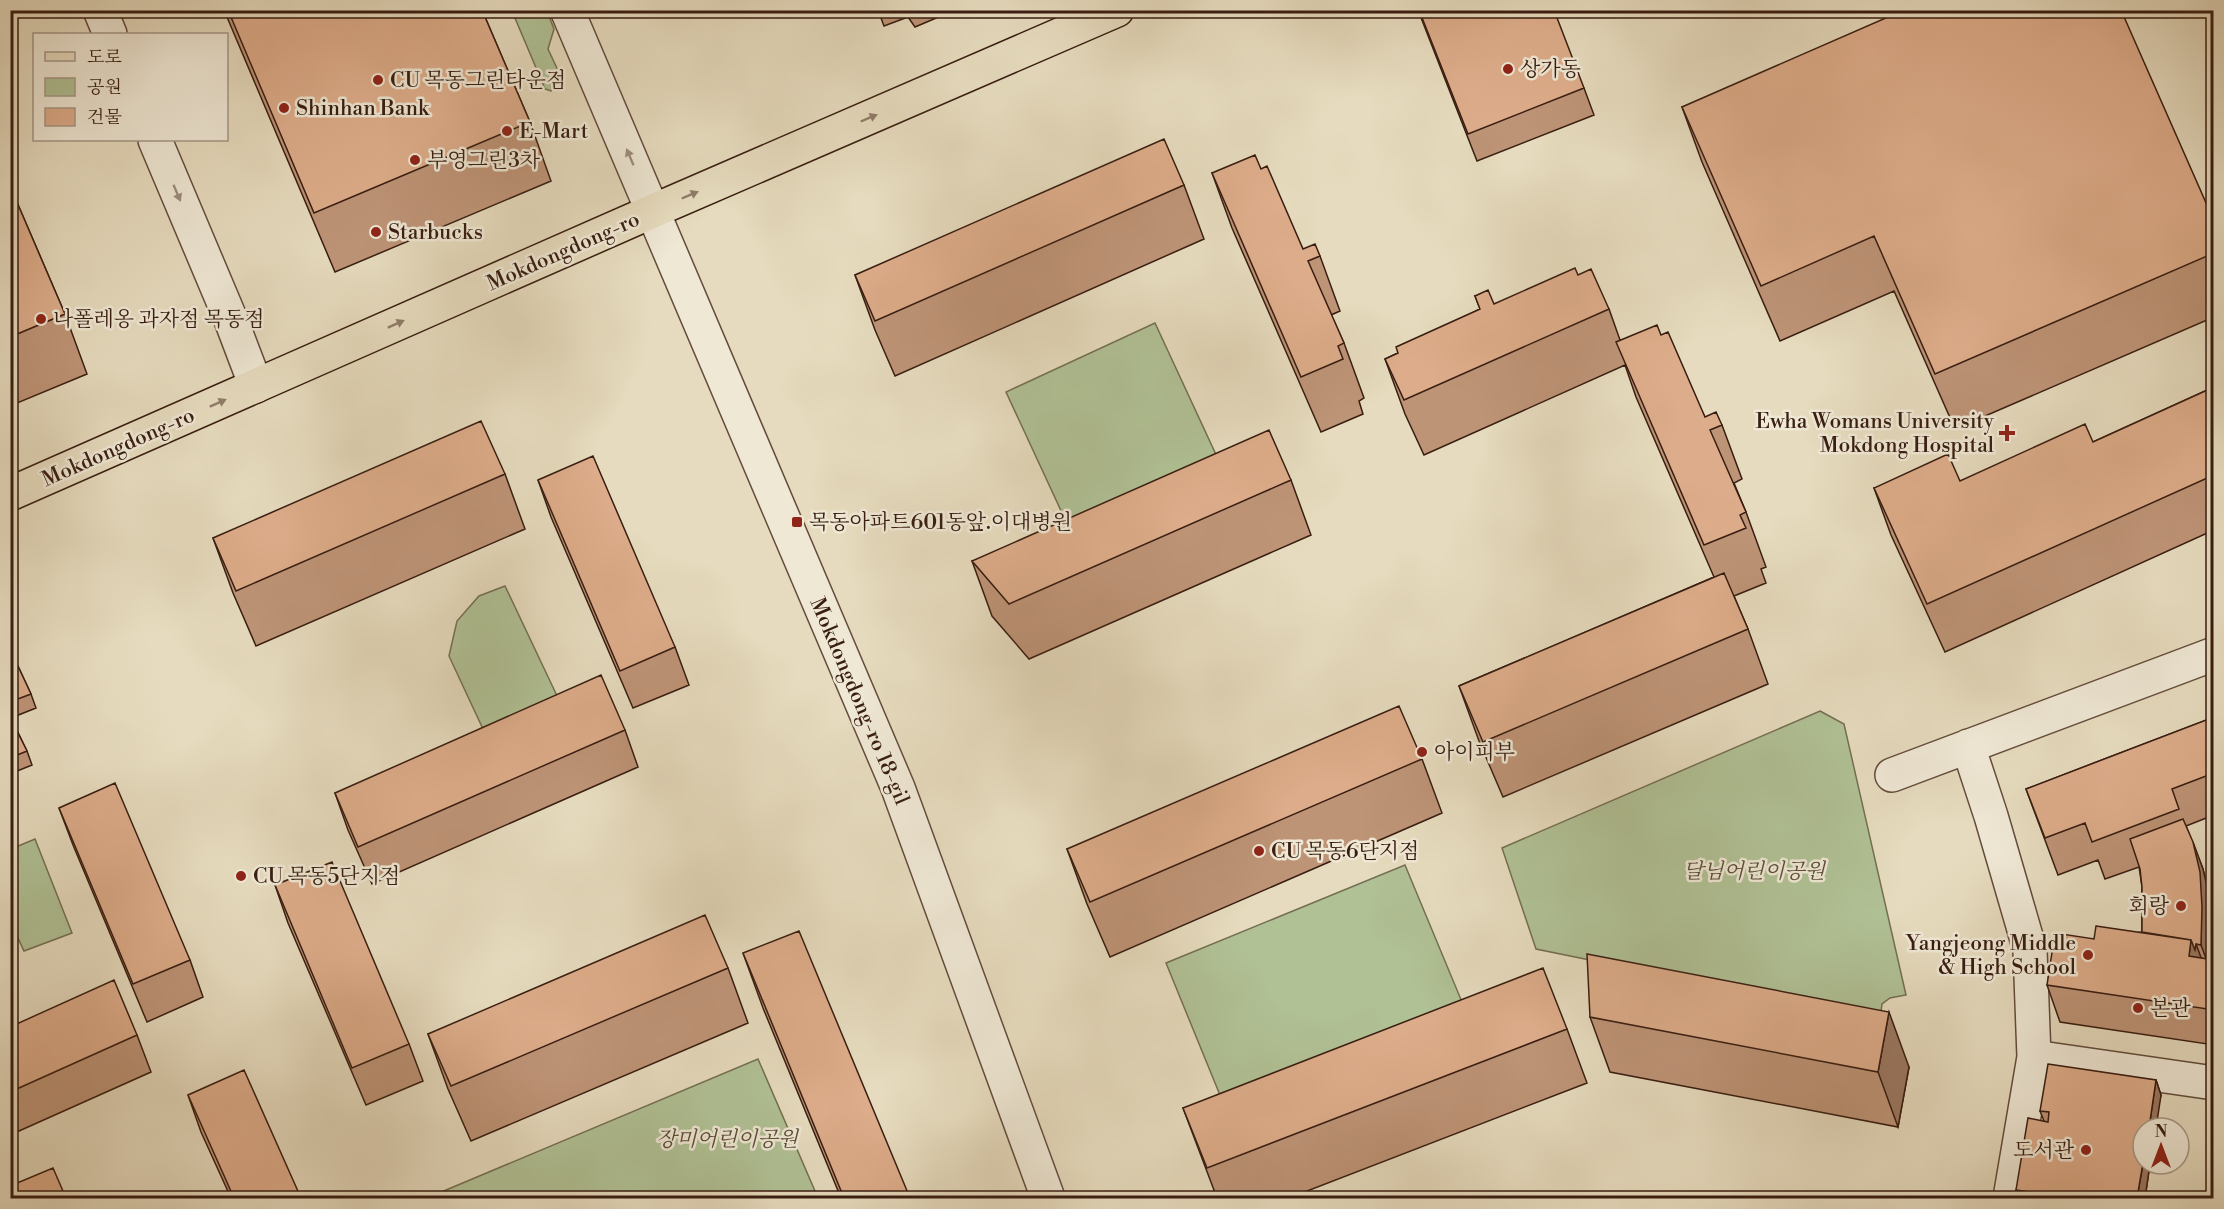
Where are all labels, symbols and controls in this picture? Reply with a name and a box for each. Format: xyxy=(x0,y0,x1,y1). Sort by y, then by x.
legend xyxy=(33,33,228,141)
text: 도로 xyxy=(87,46,122,69)
place label: 상가동 xyxy=(1520,57,1581,83)
marker: 상가동 xyxy=(1501,62,1515,76)
place label: CU 목동그린타운점 xyxy=(390,68,566,94)
marker: CU 목동그린타운점 xyxy=(371,73,385,87)
text: 공원 xyxy=(87,76,122,99)
place label: Shinhan Bank xyxy=(296,96,430,122)
marker: Shinhan Bank xyxy=(277,101,291,115)
text: 건물 xyxy=(87,106,122,129)
one-way arrow xyxy=(860,112,878,122)
place label: E-Mart xyxy=(519,119,589,145)
marker: E-Mart xyxy=(500,124,514,138)
place label: 부영그린3차 xyxy=(427,148,541,174)
one-way arrow xyxy=(625,148,634,166)
marker: 부영그린3차 xyxy=(408,153,422,167)
one-way arrow xyxy=(172,185,182,203)
one-way arrow xyxy=(681,190,699,199)
street label: Mokdongdong-ro xyxy=(483,207,644,297)
place label: Starbucks xyxy=(388,220,483,246)
marker: Starbucks xyxy=(369,225,383,239)
place label: 나폴레옹 과자점 목동점 xyxy=(53,307,265,333)
marker: 나폴레옹 과자점 목동점 xyxy=(34,312,48,326)
one-way arrow xyxy=(388,319,406,329)
one-way arrow xyxy=(209,398,227,408)
street label: Mokdongdong-ro xyxy=(38,403,199,493)
place label: Ewha Womans University Mokdong Hospital xyxy=(1755,409,1995,459)
marker: Ewha Womans University Mokdong Hospital xyxy=(1998,424,2016,442)
place label: 목동아파트601동앞.이대병원 xyxy=(809,510,1072,536)
marker: 목동아파트601동앞.이대병원 xyxy=(790,515,804,529)
street label: Mokdongdong-ro 18-gil xyxy=(804,594,915,809)
place label: 아이피부 xyxy=(1434,740,1515,766)
marker: 아이피부 xyxy=(1415,745,1429,759)
place label: CU 목동6단지점 xyxy=(1271,839,1419,865)
marker: CU 목동6단지점 xyxy=(1252,844,1266,858)
park label: 달님어린이공원 xyxy=(1683,859,1827,885)
place label: CU 목동5단지점 xyxy=(253,864,400,890)
marker: CU 목동5단지점 xyxy=(234,869,248,883)
place label: 회랑 xyxy=(2128,894,2170,920)
marker: 회랑 xyxy=(2174,899,2188,913)
place label: Yangjeong Middle & High School xyxy=(1905,931,2076,981)
marker: Yangjeong Middle & High School xyxy=(2081,948,2095,962)
place label: 본관 xyxy=(2150,996,2191,1022)
marker: 본관 xyxy=(2131,1001,2145,1015)
north arrow xyxy=(2131,1116,2191,1176)
text: N xyxy=(2155,1122,2168,1142)
park label: 장미어린이공원 xyxy=(656,1127,800,1153)
place label: 도서관 xyxy=(2013,1138,2075,1164)
marker: 도서관 xyxy=(2079,1143,2093,1157)

